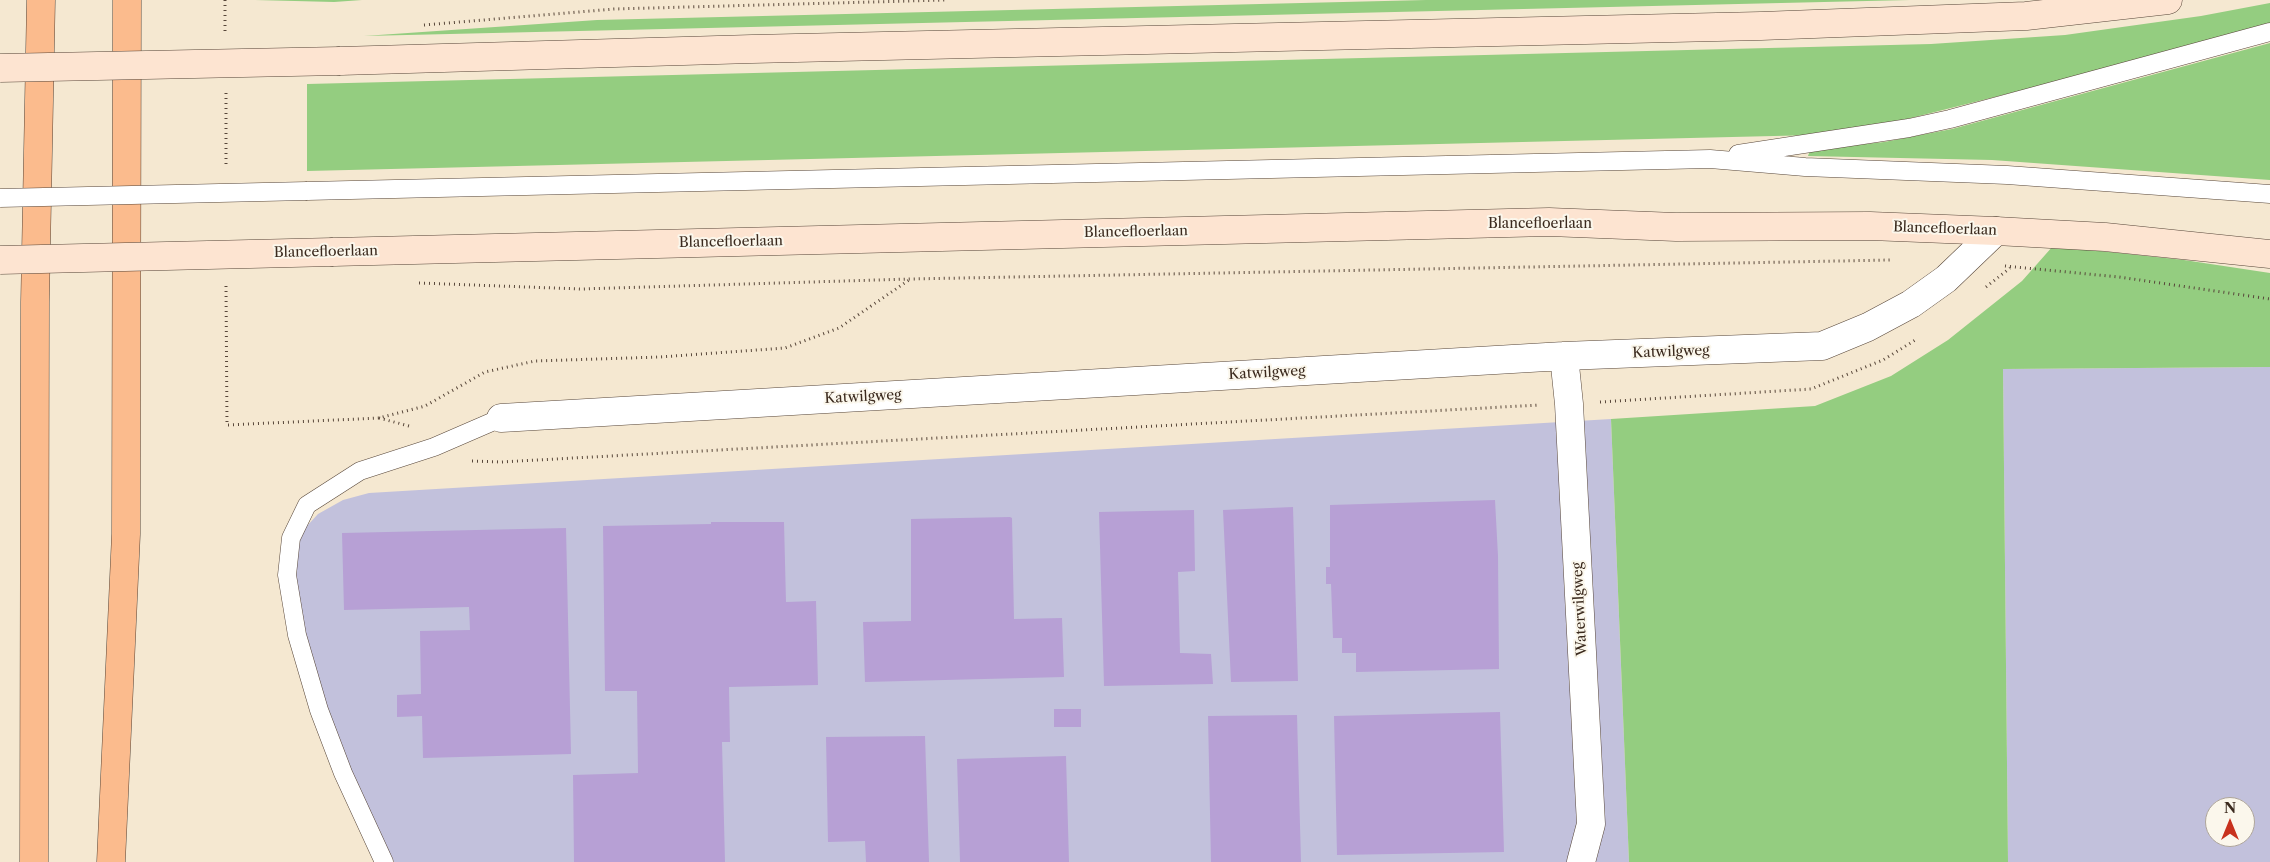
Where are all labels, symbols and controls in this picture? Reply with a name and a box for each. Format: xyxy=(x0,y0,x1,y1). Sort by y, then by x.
street label: Blancefloerlaan xyxy=(1488,216,1592,232)
street label: Blancefloerlaan xyxy=(1893,219,1997,239)
street label: Blancefloerlaan xyxy=(1084,223,1188,241)
street label: Blancefloerlaan xyxy=(679,233,783,251)
street label: Blancefloerlaan xyxy=(274,243,378,261)
street label: Katwilgweg xyxy=(1632,342,1710,362)
street label: Katwilgweg xyxy=(1228,363,1306,383)
street label: Katwilgweg xyxy=(824,387,902,407)
street label: Waterwilgweg xyxy=(1569,562,1591,656)
north arrow xyxy=(2205,797,2255,847)
text: N xyxy=(2224,799,2236,817)

